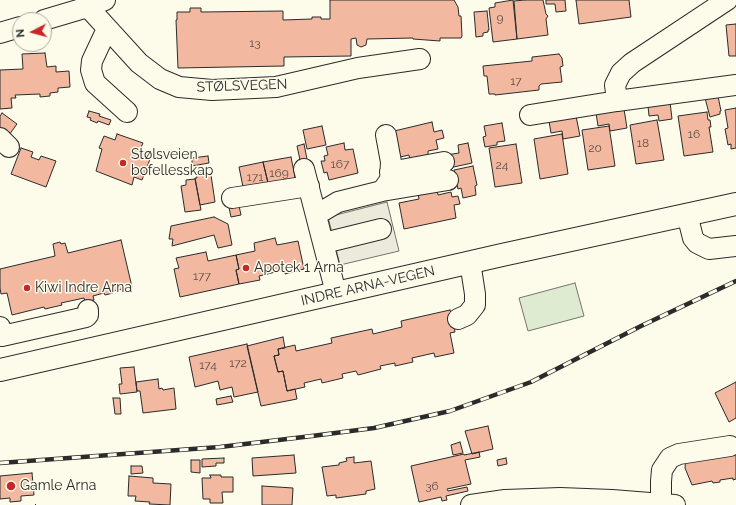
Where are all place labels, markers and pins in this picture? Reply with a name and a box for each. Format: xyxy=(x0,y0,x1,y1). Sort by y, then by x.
place label: Stølsveien bofellesskap xyxy=(131,147,213,180)
marker: Stølsveien bofellesskap xyxy=(118,158,128,168)
place label: Apotek 1 Arna xyxy=(254,260,344,276)
marker: Apotek 1 Arna xyxy=(241,263,251,273)
place label: Kiwi Indre Arna xyxy=(35,280,132,296)
marker: Kiwi Indre Arna xyxy=(22,283,32,293)
place label: Gamle Arna xyxy=(20,478,96,494)
marker: Gamle Arna xyxy=(5,480,17,492)

